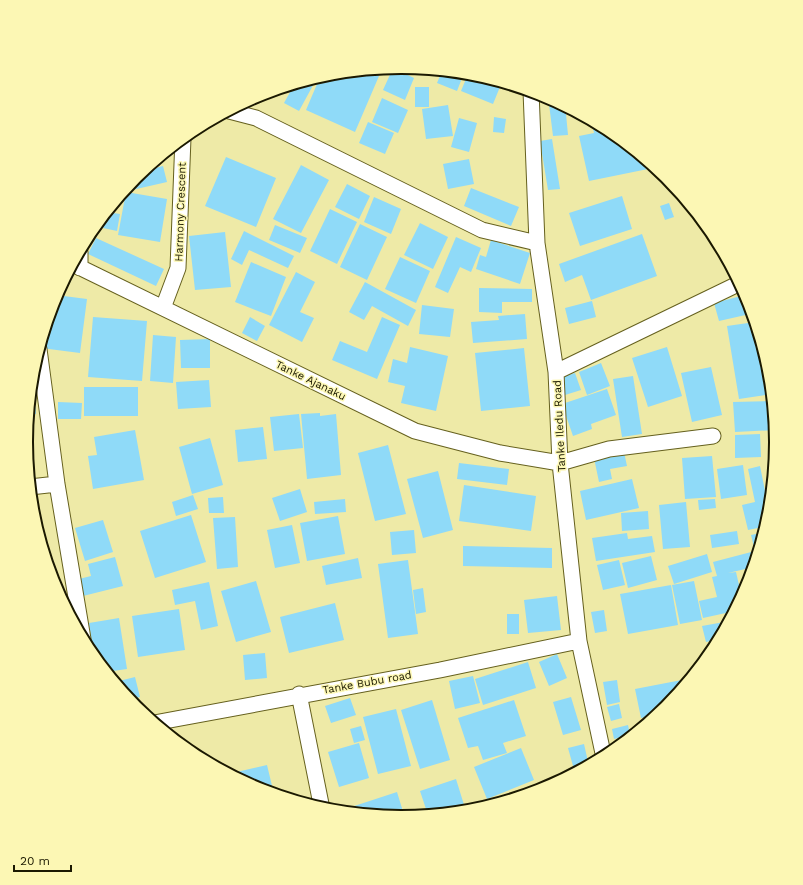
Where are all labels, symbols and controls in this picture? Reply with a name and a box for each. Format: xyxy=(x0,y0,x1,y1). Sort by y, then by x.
street label: Harmony Crescent xyxy=(172,162,189,262)
street label: Tanke Ajanaku xyxy=(273,358,348,403)
street label: Tanke Iledu Road xyxy=(551,380,568,472)
street label: Tanke Bubu road xyxy=(322,668,413,697)
scale bar xyxy=(14,847,71,873)
text: 20 m xyxy=(20,854,50,868)

